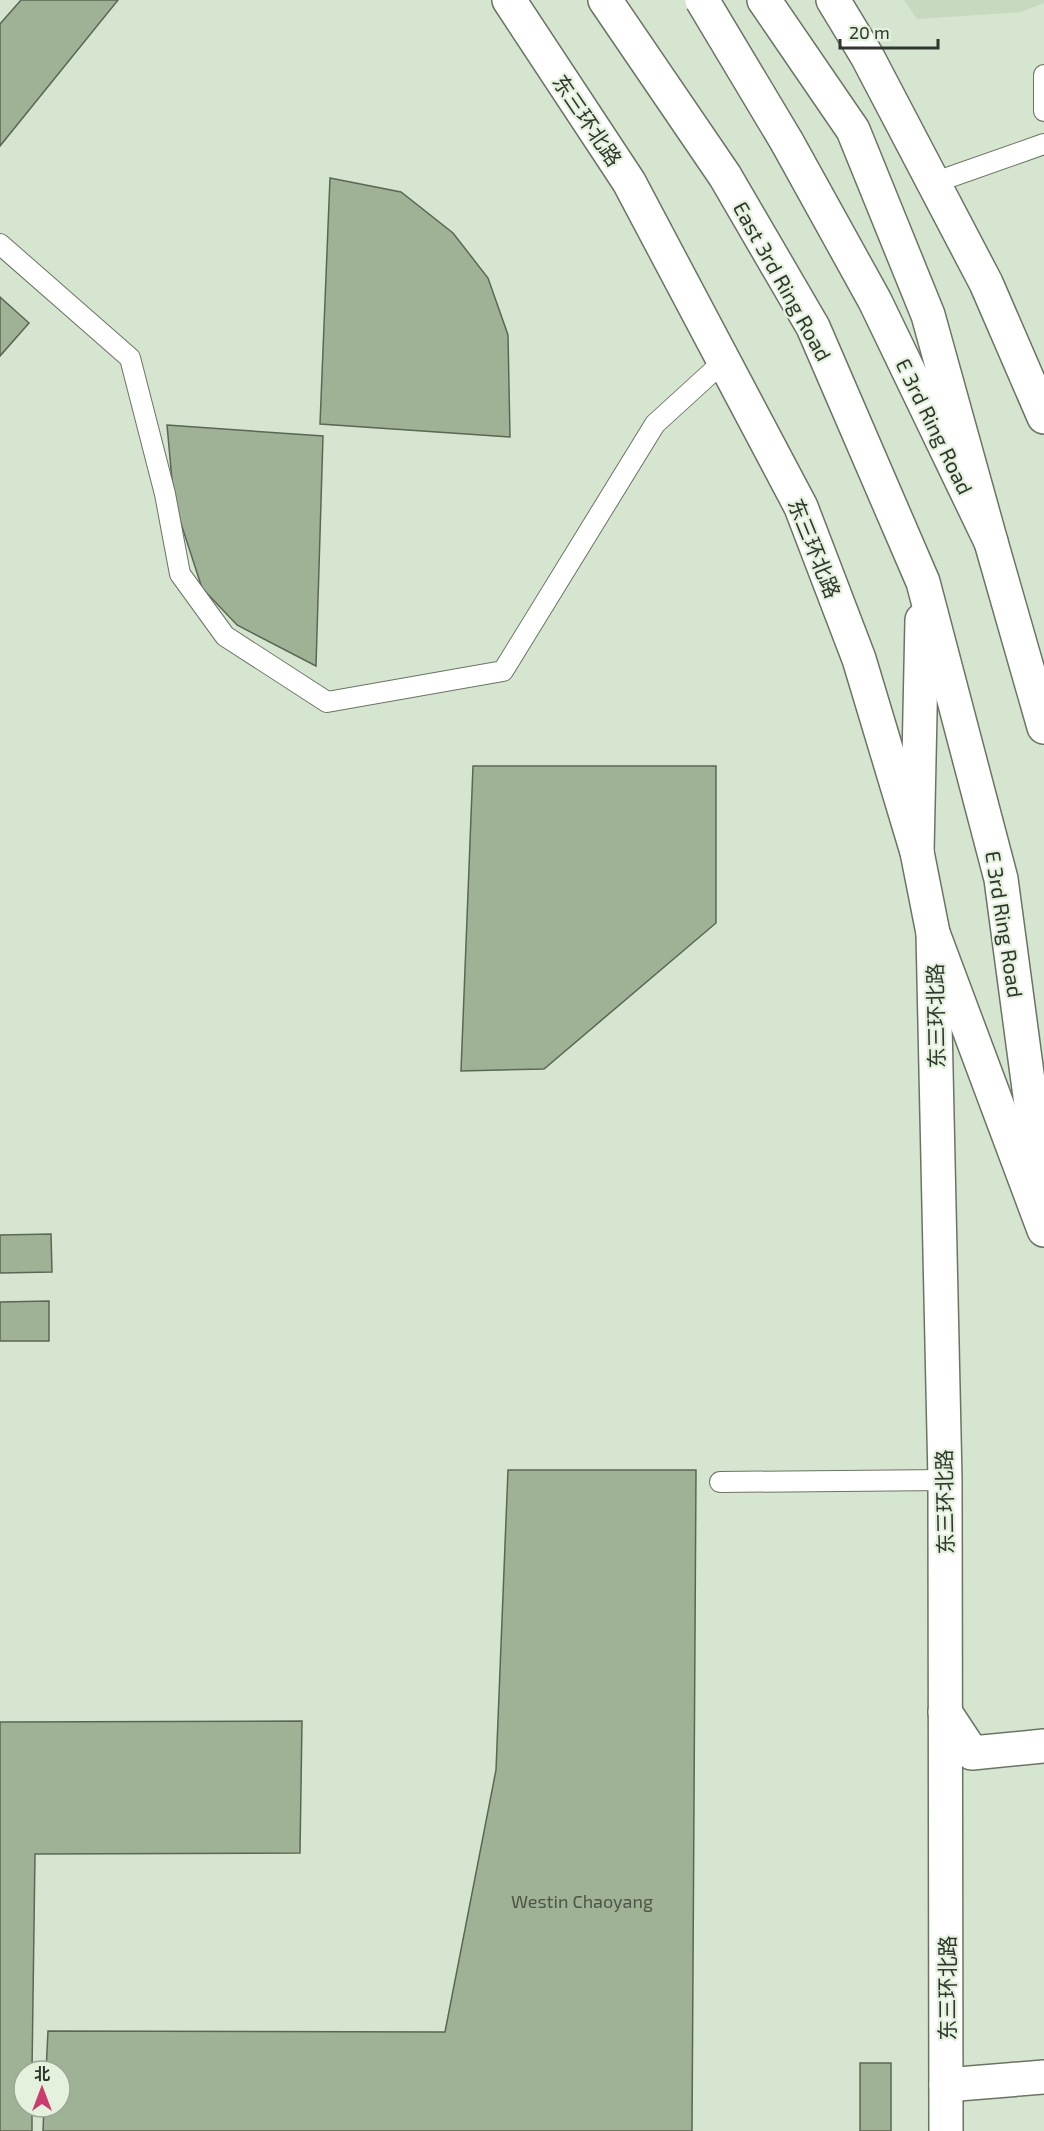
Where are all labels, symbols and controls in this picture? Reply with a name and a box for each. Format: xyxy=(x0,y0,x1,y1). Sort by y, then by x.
scale bar xyxy=(840,12,938,50)
text: 20 m xyxy=(849,21,890,43)
street label: 东三环北路 xyxy=(548,69,628,171)
street label: East 3rd Ring Road xyxy=(729,197,837,365)
street label: E 3rd Ring Road xyxy=(891,354,979,498)
street label: 东三环北路 xyxy=(784,495,846,601)
street label: E 3rd Ring Road xyxy=(981,849,1029,999)
street label: 东三环北路 xyxy=(922,963,948,1069)
street label: 东三环北路 xyxy=(931,1449,957,1555)
house number: Westin Chaoyang xyxy=(511,1890,653,1912)
street label: 东三环北路 xyxy=(934,1936,959,2041)
north arrow xyxy=(12,2059,72,2119)
text: 北 xyxy=(34,2064,50,2083)

